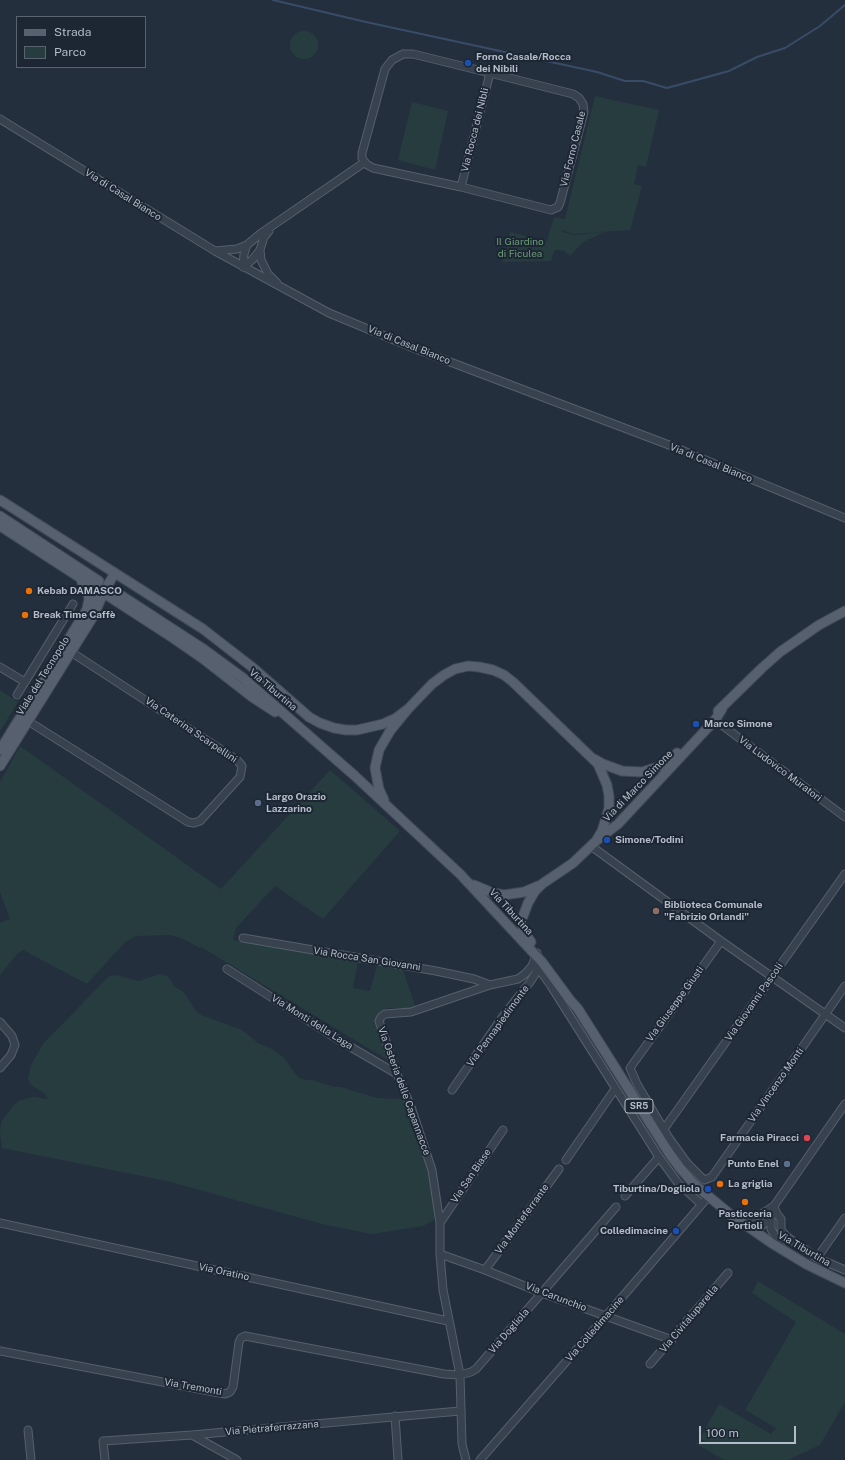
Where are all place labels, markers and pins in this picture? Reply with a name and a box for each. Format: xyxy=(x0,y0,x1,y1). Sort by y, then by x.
place label: Forno Casale/Rocca dei Nibili xyxy=(476,51,571,74)
marker: Forno Casale/Rocca dei Nibili xyxy=(463,58,473,68)
place label: Kebab DAMASCO xyxy=(37,585,122,597)
marker: Kebab DAMASCO xyxy=(24,586,34,596)
place label: Break Time Caffè xyxy=(33,609,115,621)
marker: Break Time Caffè xyxy=(20,610,30,620)
place label: Marco Simone xyxy=(704,718,772,730)
marker: Marco Simone xyxy=(691,719,701,729)
place label: Largo Orazio Lazzarino xyxy=(266,791,326,814)
marker: Largo Orazio Lazzarino xyxy=(253,798,263,808)
place label: Simone/Todini xyxy=(615,834,683,846)
marker: Simone/Todini xyxy=(602,835,612,845)
place label: Biblioteca Comunale "Fabrizio Orlandi" xyxy=(664,899,762,922)
marker: Biblioteca Comunale "Fabrizio Orlandi" xyxy=(651,906,661,916)
place label: Farmacia Piracci xyxy=(720,1132,799,1144)
marker: Farmacia Piracci xyxy=(802,1133,812,1143)
place label: Punto Enel xyxy=(727,1158,779,1170)
marker: Punto Enel xyxy=(782,1159,792,1169)
place label: La griglia xyxy=(728,1178,773,1190)
marker: La griglia xyxy=(715,1179,725,1189)
place label: Tiburtina/Dogliola xyxy=(613,1183,700,1195)
marker: Tiburtina/Dogliola xyxy=(703,1184,713,1194)
marker: Pasticceria Portioli xyxy=(740,1197,750,1207)
place label: Pasticceria Portioli xyxy=(718,1208,772,1232)
place label: Colledimacine xyxy=(600,1225,668,1237)
marker: Colledimacine xyxy=(671,1226,681,1236)

